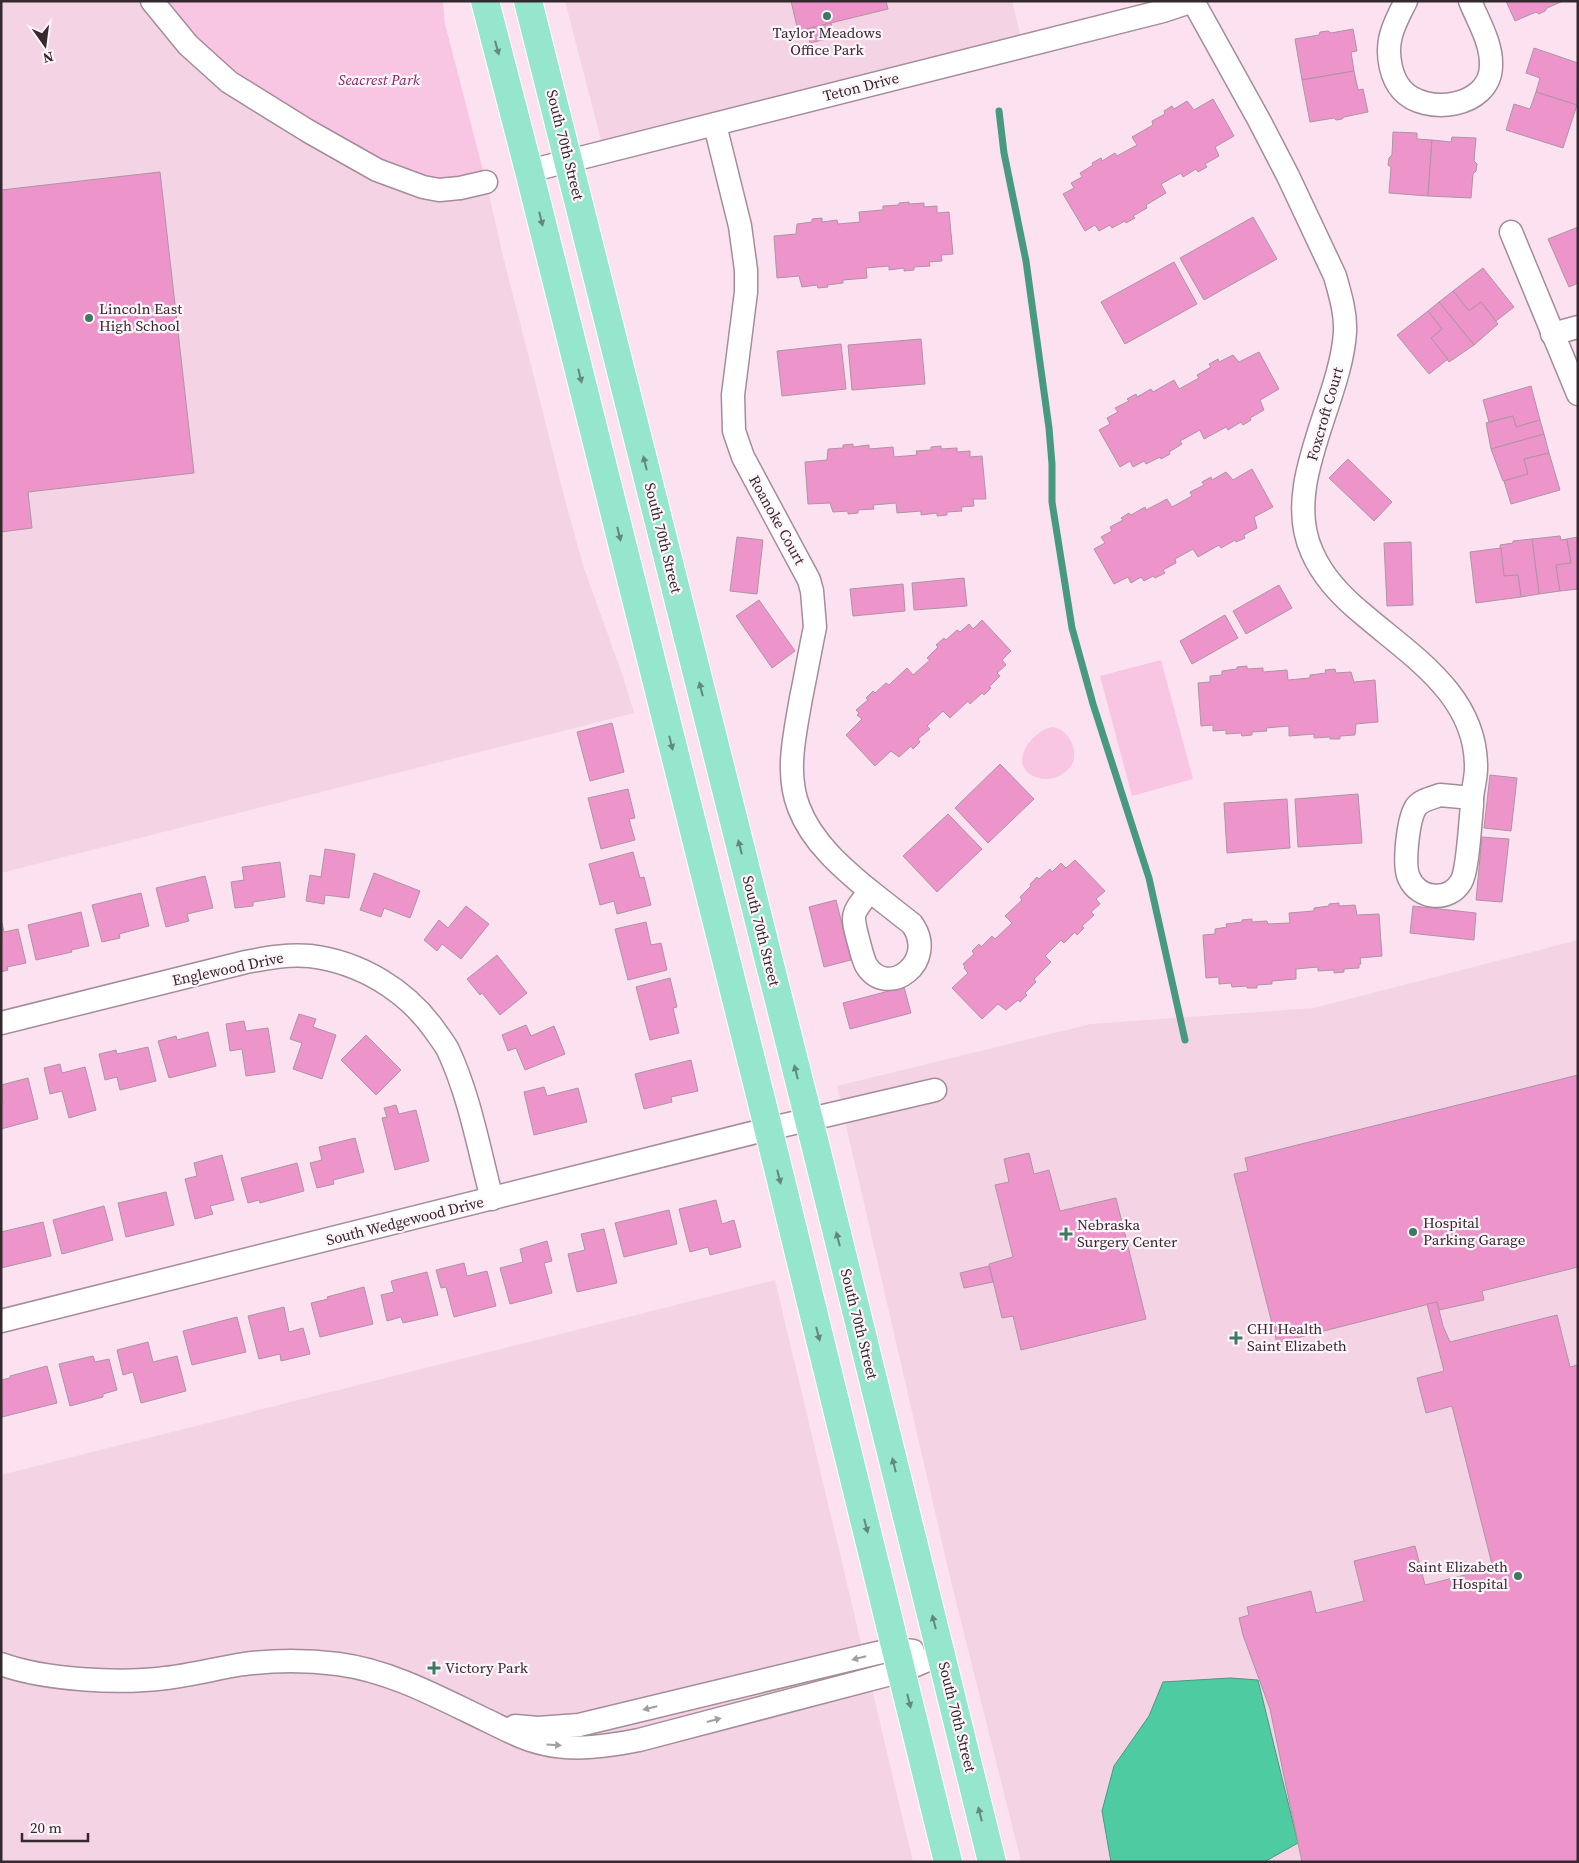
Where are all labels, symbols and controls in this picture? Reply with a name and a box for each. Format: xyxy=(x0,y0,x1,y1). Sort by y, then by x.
marker: Taylor Meadows Office Park xyxy=(821,10,833,22)
north arrow xyxy=(20,20,70,70)
place label: Taylor Meadows Office Park xyxy=(773,22,881,60)
one-way arrow xyxy=(493,41,501,56)
text: N xyxy=(41,47,56,69)
street label: Teton Drive xyxy=(821,67,901,106)
park label: Seacrest Park xyxy=(338,69,421,90)
street label: South 70th Street xyxy=(542,87,589,202)
one-way arrow xyxy=(537,211,545,226)
place label: Lincoln East High School xyxy=(99,298,182,336)
marker: Lincoln East High School xyxy=(83,312,95,324)
street label: Foxcroft Court xyxy=(1301,365,1348,463)
one-way arrow xyxy=(576,369,584,384)
one-way arrow xyxy=(641,456,649,471)
street label: Roanoke Court xyxy=(744,471,811,568)
street label: South 70th Street xyxy=(640,480,687,595)
one-way arrow xyxy=(615,527,623,542)
one-way arrow xyxy=(697,682,705,697)
one-way arrow xyxy=(667,735,675,750)
one-way arrow xyxy=(736,839,744,854)
street label: South 70th Street xyxy=(738,873,785,988)
street label: Englewood Drive xyxy=(170,946,286,991)
one-way arrow xyxy=(792,1065,800,1080)
one-way arrow xyxy=(775,1169,783,1184)
street label: South Wedgewood Drive xyxy=(324,1191,486,1250)
place label: Hospital Parking Garage xyxy=(1423,1212,1526,1250)
place label: Nebraska Surgery Center xyxy=(1077,1214,1178,1252)
marker: Hospital Parking Garage xyxy=(1407,1226,1419,1238)
marker: Nebraska Surgery Center xyxy=(1059,1227,1073,1241)
one-way arrow xyxy=(834,1232,842,1247)
street label: South 70th Street xyxy=(836,1266,883,1381)
place label: CHI Health Saint Elizabeth xyxy=(1247,1318,1347,1356)
one-way arrow xyxy=(814,1327,822,1342)
marker: CHI Health Saint Elizabeth xyxy=(1229,1331,1243,1345)
one-way arrow xyxy=(890,1457,898,1472)
one-way arrow xyxy=(862,1519,870,1534)
place label: Saint Elizabeth Hospital xyxy=(1408,1556,1509,1594)
marker: Saint Elizabeth Hospital xyxy=(1512,1570,1524,1582)
one-way arrow xyxy=(930,1615,938,1630)
one-way arrow xyxy=(852,1654,867,1662)
place label: Victory Park xyxy=(445,1657,529,1678)
street label: South 70th Street xyxy=(934,1659,981,1774)
marker: Victory Park xyxy=(427,1661,441,1675)
one-way arrow xyxy=(905,1693,913,1708)
one-way arrow xyxy=(643,1704,658,1712)
one-way arrow xyxy=(706,1716,721,1724)
one-way arrow xyxy=(547,1741,563,1749)
one-way arrow xyxy=(976,1807,984,1822)
scale bar xyxy=(22,1810,89,1842)
text: 20 m xyxy=(30,1817,62,1838)

